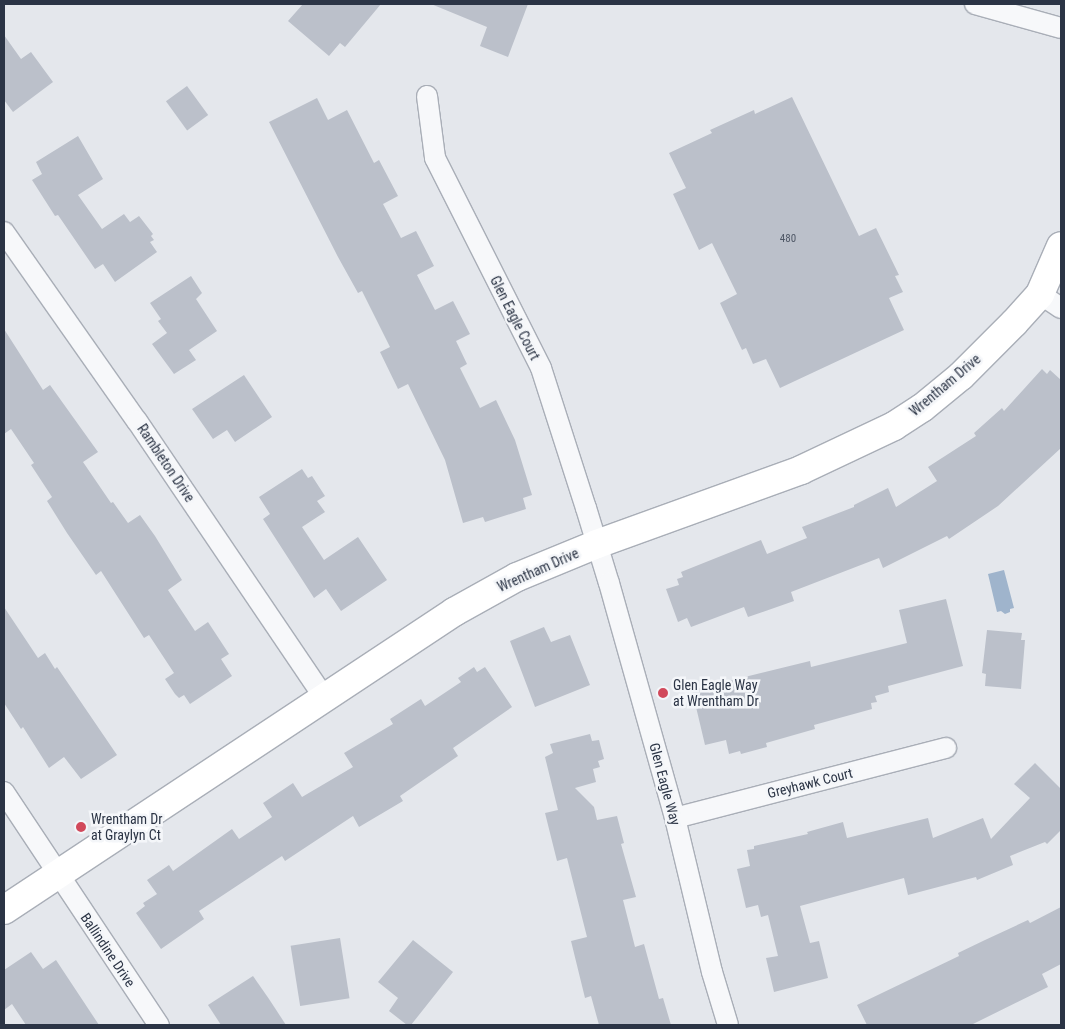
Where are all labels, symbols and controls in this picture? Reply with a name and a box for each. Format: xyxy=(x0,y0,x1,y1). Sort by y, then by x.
house number: 480 xyxy=(780,232,796,246)
street label: Glen Eagle Court xyxy=(487,273,543,363)
street label: Wrentham Drive xyxy=(906,351,984,419)
street label: Rambleton Drive xyxy=(134,421,198,505)
street label: Wrentham Drive xyxy=(495,545,581,595)
place label: Glen Eagle Way at Wrentham Dr xyxy=(673,677,759,710)
marker: Glen Eagle Way at Wrentham Dr xyxy=(657,687,669,699)
street label: Glen Eagle Way xyxy=(646,741,684,827)
street label: Greyhawk Court xyxy=(766,764,854,802)
place label: Wrentham Dr at Graylyn Ct xyxy=(91,811,163,844)
marker: Wrentham Dr at Graylyn Ct xyxy=(75,821,87,833)
street label: Ballindine Drive xyxy=(77,910,139,990)

